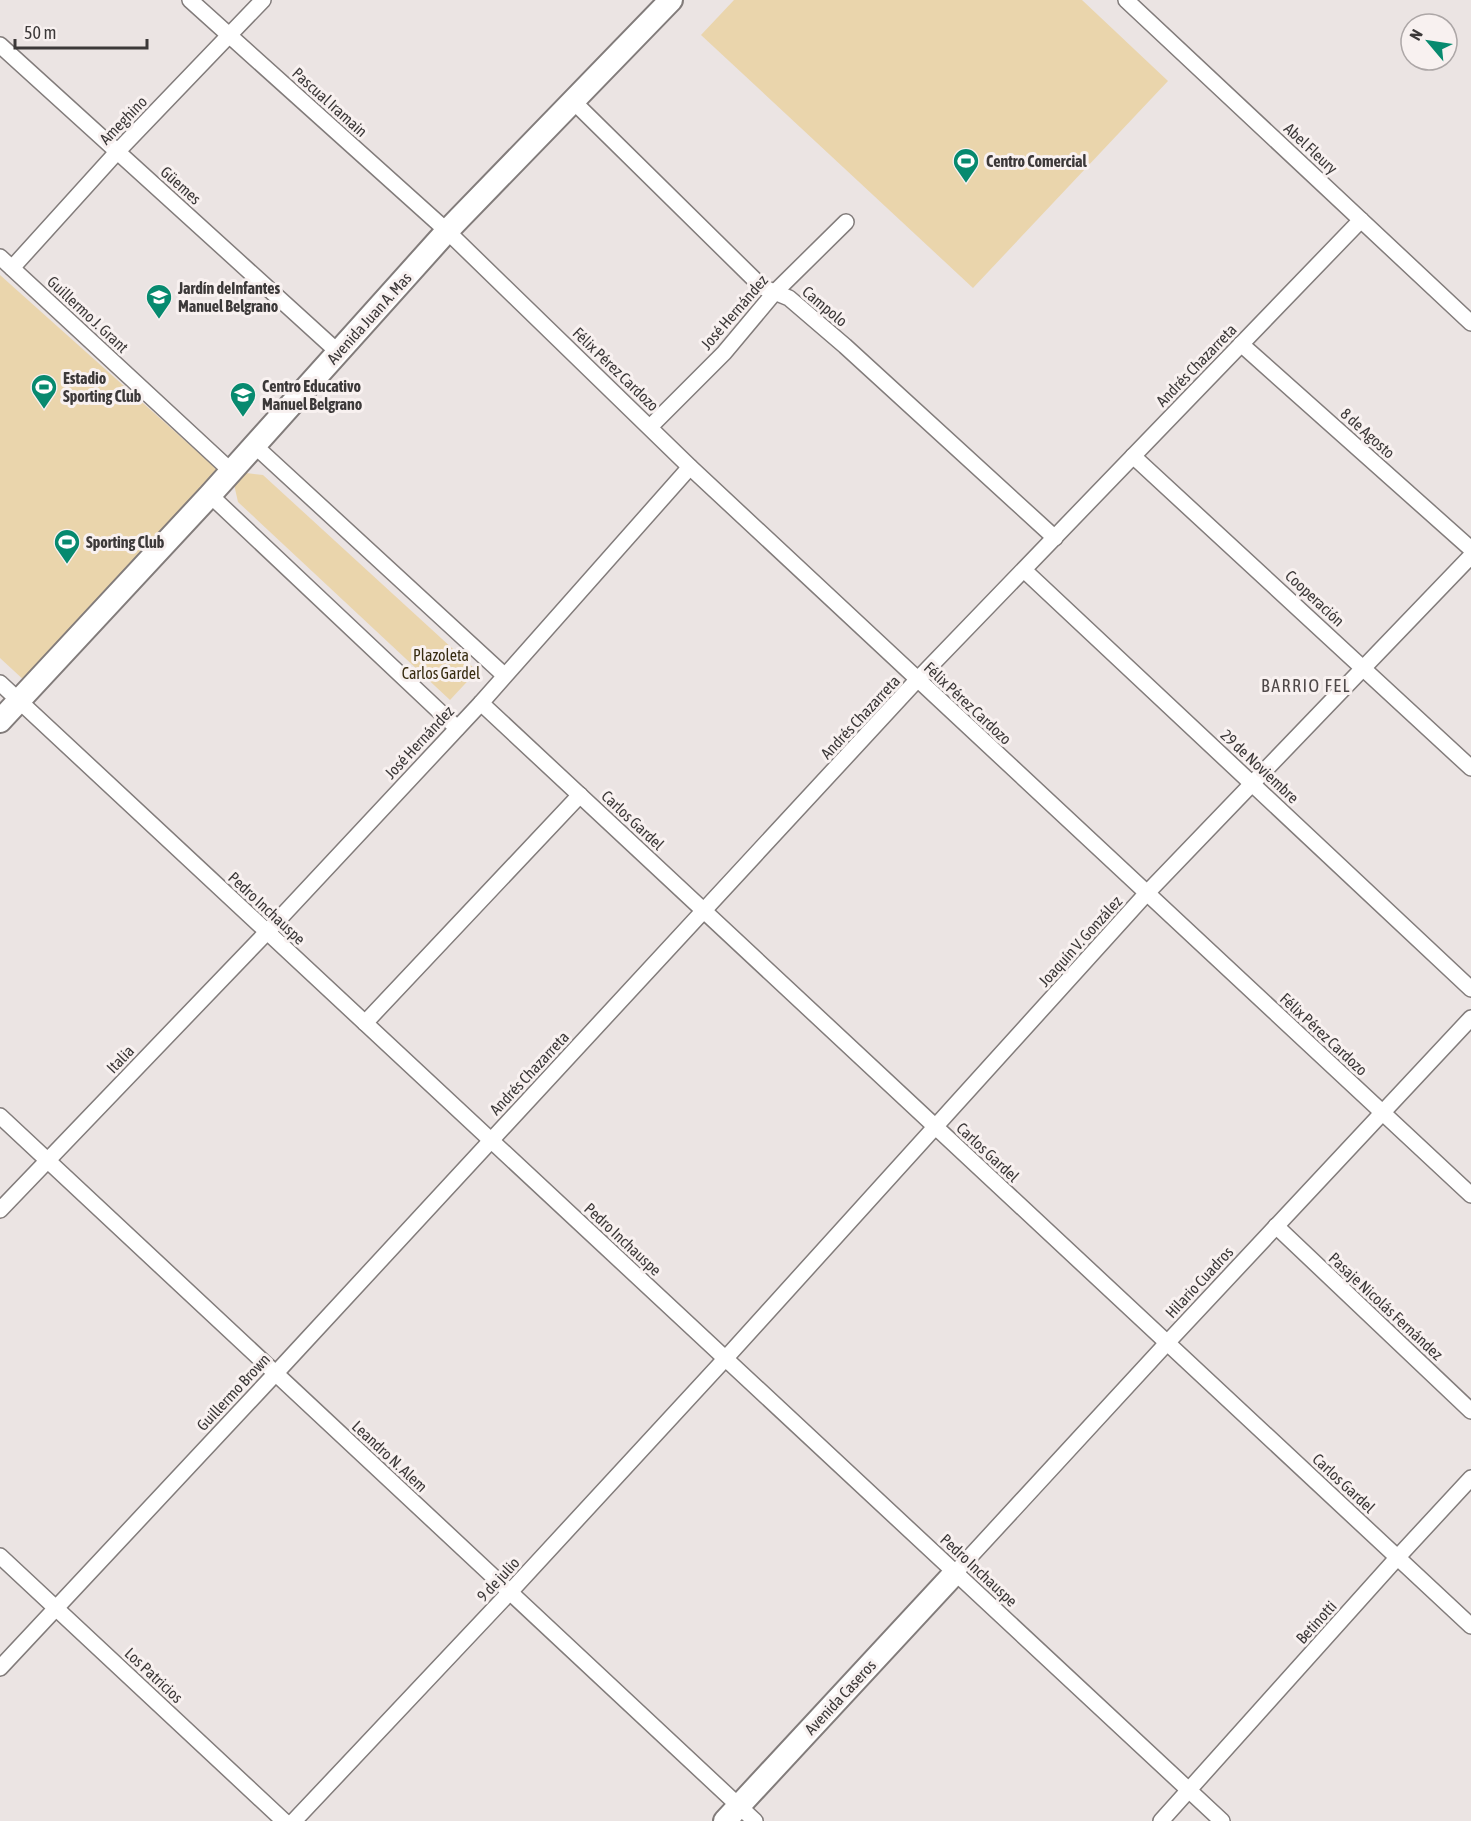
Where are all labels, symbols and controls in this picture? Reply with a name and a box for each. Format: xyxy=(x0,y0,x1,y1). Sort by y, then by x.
scale bar xyxy=(15,12,147,50)
north arrow xyxy=(1399,12,1459,72)
text: 50 m xyxy=(24,22,56,43)
text: N xyxy=(1406,26,1426,43)
street label: Pascual Iramain xyxy=(289,64,371,140)
street label: Ameghino xyxy=(96,92,151,149)
street label: Abel Fleury xyxy=(1280,119,1342,178)
sports icon: Centro Comercial xyxy=(951,146,981,184)
place label: Centro Comercial xyxy=(986,152,1088,170)
street label: Güemes xyxy=(157,162,205,208)
street label: Avenida Juan A. Mas xyxy=(323,268,415,368)
street label: José Hernández xyxy=(697,271,771,353)
street label: Guillermo J. Grant xyxy=(44,272,132,356)
place label: Jardín deInfantes Manuel Belgrano xyxy=(177,279,281,315)
school or university icon: Jardín deInfantes Manuel Belgrano xyxy=(144,282,174,320)
street label: Campolo xyxy=(798,282,851,331)
street label: Andrés Chazarreta xyxy=(1152,320,1240,410)
street label: Félix Pérez Cardozo xyxy=(569,324,663,414)
place label: Estadio Sporting Club xyxy=(63,369,142,405)
sports icon: Estadio Sporting Club xyxy=(29,372,59,410)
place label: Centro Educativo Manuel Belgrano xyxy=(262,377,363,413)
school or university icon: Centro Educativo Manuel Belgrano xyxy=(228,380,258,418)
street label: 8 de Agosto xyxy=(1337,404,1399,463)
sports icon: Sporting Club xyxy=(52,527,82,565)
place label: Sporting Club xyxy=(86,533,165,551)
street label: Cooperación xyxy=(1281,566,1348,630)
park label: Plazoleta Carlos Gardel xyxy=(402,646,481,682)
street label: Félix Pérez Cardozo xyxy=(921,658,1015,748)
street label: Andrés Chazarreta xyxy=(817,672,903,762)
district label: BARRIO FEL xyxy=(1261,675,1351,696)
street label: José Hernández xyxy=(381,702,457,782)
street label: 29 de Noviembre xyxy=(1217,725,1303,807)
street label: Carlos Gardel xyxy=(598,787,668,854)
street label: Pedro Inchauspe xyxy=(224,868,309,949)
street label: Joaquín V. González xyxy=(1035,892,1126,991)
street label: Félix Pérez Cardozo xyxy=(1277,989,1371,1079)
street label: Andrés Chazarreta xyxy=(486,1028,572,1118)
street label: Italia xyxy=(103,1041,137,1077)
street label: Carlos Gardel xyxy=(953,1119,1023,1186)
street label: Pedro Inchauspe xyxy=(580,1199,665,1280)
street label: Hilario Cuadros xyxy=(1162,1242,1237,1321)
street label: Pasaje Nicolás Fernández xyxy=(1325,1249,1447,1364)
street label: Guillermo Brown xyxy=(193,1350,273,1434)
street label: Leandro N. Alem xyxy=(349,1417,431,1495)
street label: Carlos Gardel xyxy=(1309,1450,1379,1517)
street label: Pedro Inchauspe xyxy=(936,1530,1021,1611)
street label: 9 de julio xyxy=(473,1553,524,1605)
street label: Betinotti xyxy=(1292,1597,1340,1647)
street label: Los Patricios xyxy=(121,1644,187,1706)
street label: Avenida Caseros xyxy=(801,1656,879,1738)

